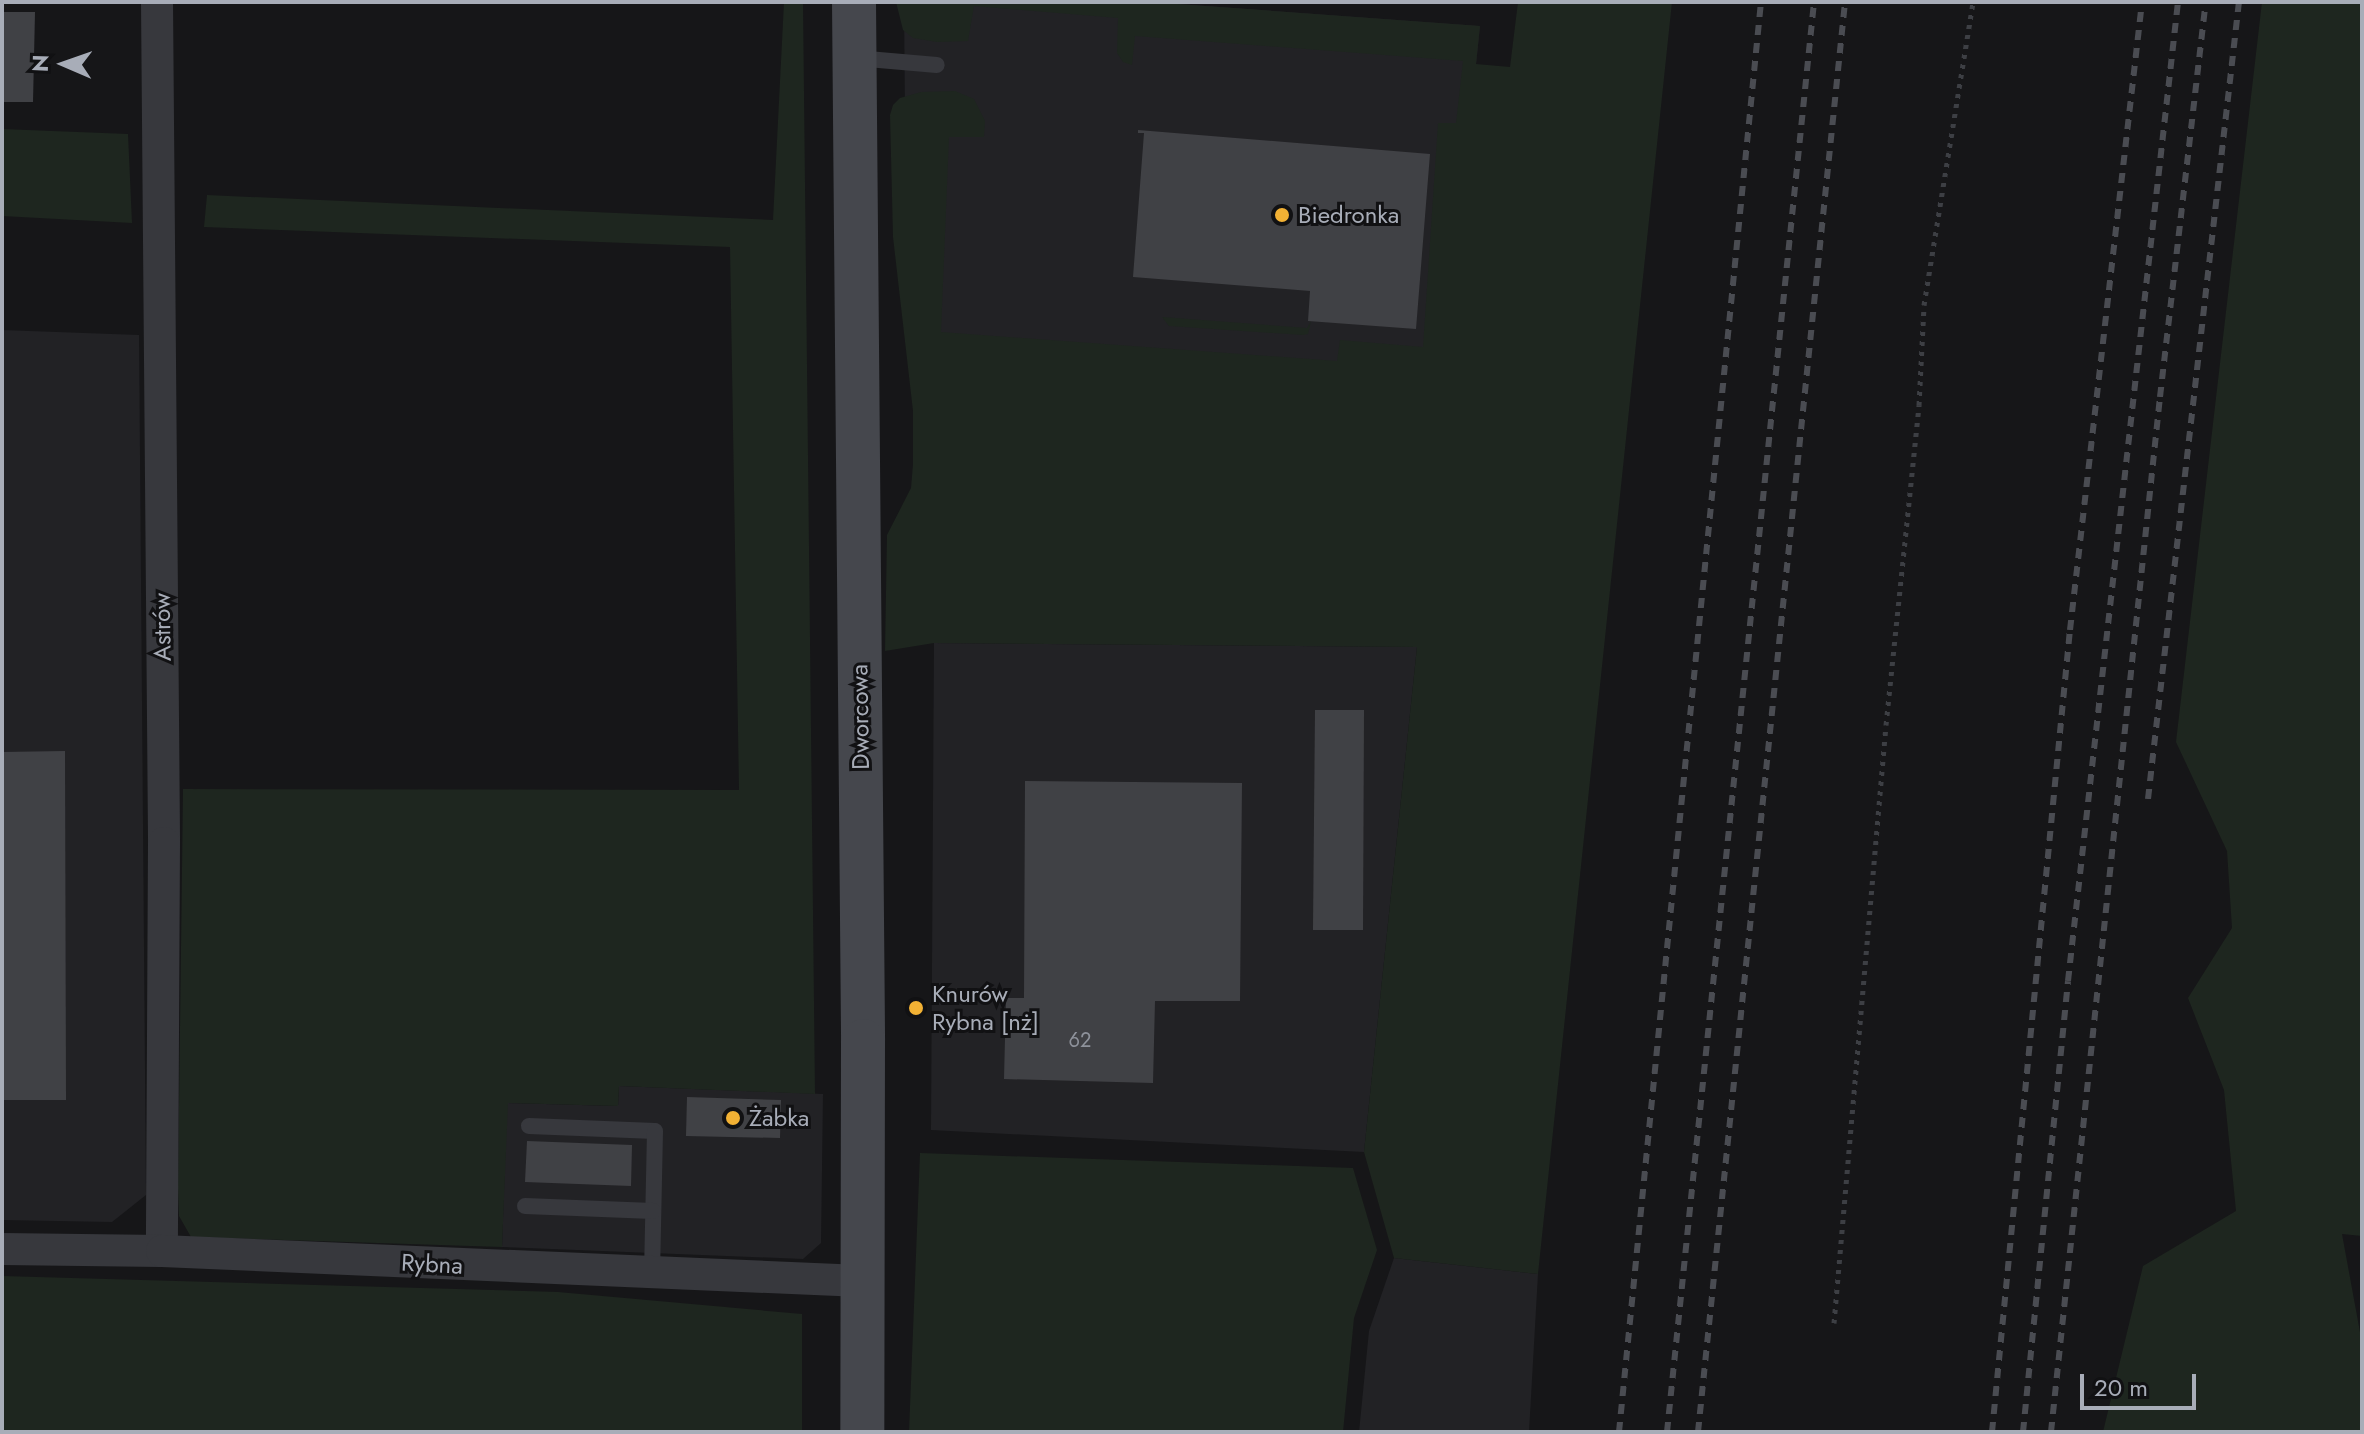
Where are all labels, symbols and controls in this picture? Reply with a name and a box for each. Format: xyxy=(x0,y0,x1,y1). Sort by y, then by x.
north arrow xyxy=(24,24,104,104)
text: N xyxy=(24,54,56,72)
place label: Biedronka xyxy=(1298,201,1399,229)
marker: Biedronka xyxy=(1273,206,1291,224)
street label: Astrów xyxy=(147,593,177,661)
street label: Dworcowa xyxy=(845,664,875,770)
place label: Knurów Rybna [nż] xyxy=(932,980,1039,1036)
marker: Knurów Rybna [nż] xyxy=(907,999,925,1017)
house number: 62 xyxy=(1069,1028,1091,1052)
place label: Żabka xyxy=(749,1104,809,1132)
marker: Żabka xyxy=(724,1109,742,1127)
street label: Rybna xyxy=(400,1248,464,1280)
scale bar xyxy=(2084,1358,2200,1408)
text: 20 m xyxy=(2094,1370,2148,1405)

